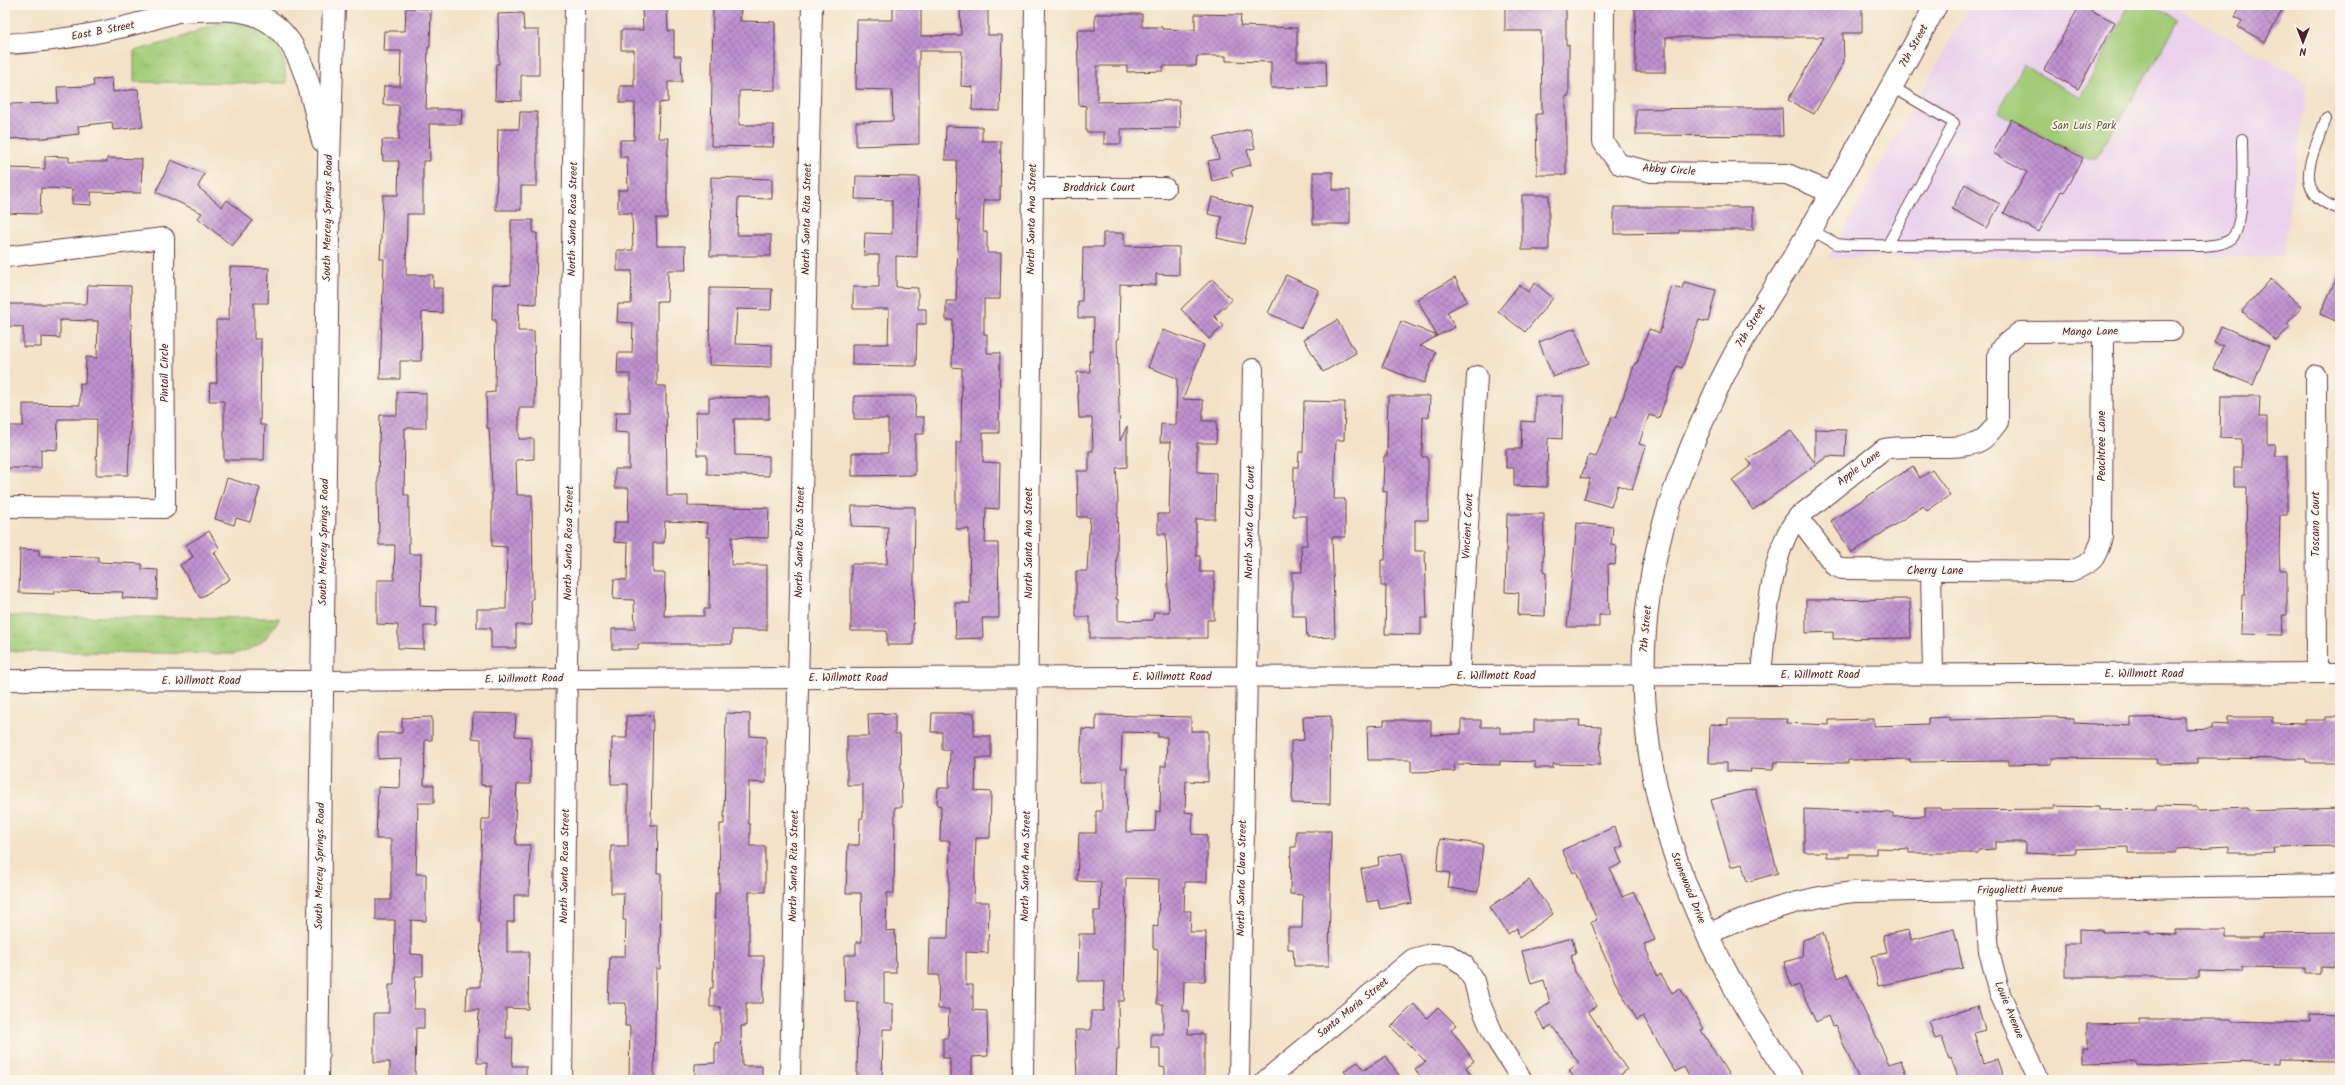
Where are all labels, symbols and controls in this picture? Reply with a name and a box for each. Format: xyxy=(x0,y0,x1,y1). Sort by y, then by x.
street label: East B Street xyxy=(70,16,137,46)
street label: 7th Street xyxy=(1895,20,1934,71)
north arrow xyxy=(2283,22,2323,62)
text: N xyxy=(2299,42,2306,60)
park label: San Luis Park xyxy=(2052,117,2117,135)
street label: South Mercey Springs Road xyxy=(318,154,338,282)
street label: Abby Circle xyxy=(1642,159,1696,181)
street label: North Santa Rosa Street xyxy=(563,161,583,277)
street label: North Santa Rita Street xyxy=(797,162,817,275)
street label: North Santa Ana Street xyxy=(1022,162,1042,275)
street label: Broddrick Court xyxy=(1063,179,1136,197)
street label: 7th Street xyxy=(1731,300,1771,351)
street label: Mango Lane xyxy=(2062,323,2118,341)
street label: Pintail Circle xyxy=(156,343,174,402)
street label: Peachtree Lane xyxy=(2093,410,2111,482)
street label: Apple Lane xyxy=(1833,445,1885,491)
street label: North Santa Clara Court xyxy=(1240,464,1260,579)
street label: South Mercey Springs Road xyxy=(314,478,334,606)
street label: North Santa Rosa Street xyxy=(559,485,579,601)
street label: North Santa Rita Street xyxy=(790,485,810,598)
street label: North Santa Ana Street xyxy=(1020,487,1038,599)
street label: Toscano Court xyxy=(2307,490,2325,557)
street label: Vincient Court xyxy=(1457,492,1479,559)
street label: Cherry Lane xyxy=(1907,562,1963,580)
street label: 7th Street xyxy=(1635,604,1657,653)
street label: E. Willmott Road xyxy=(2105,665,2184,683)
street label: E. Willmott Road xyxy=(1781,666,1860,684)
street label: E. Willmott Road xyxy=(1457,667,1536,685)
street label: E. Willmott Road xyxy=(1133,668,1212,686)
street label: E. Willmott Road xyxy=(484,669,564,689)
street label: E. Willmott Road xyxy=(809,669,888,687)
street label: E. Willmott Road xyxy=(162,672,241,690)
street label: South Mercey Springs Road xyxy=(310,802,330,930)
street label: North Santa Rosa Street xyxy=(555,808,575,924)
street label: North Santa Rita Street xyxy=(784,809,804,922)
street label: North Santa Ana Street xyxy=(1016,809,1036,922)
street label: North Santa Clara Street xyxy=(1232,819,1252,937)
street label: Stonewood Drive xyxy=(1665,849,1711,927)
street label: Friguglietti Avenue xyxy=(1977,880,2063,900)
street label: Santa Maria Street xyxy=(1313,973,1394,1043)
street label: Louie Avenue xyxy=(1989,979,2029,1042)

